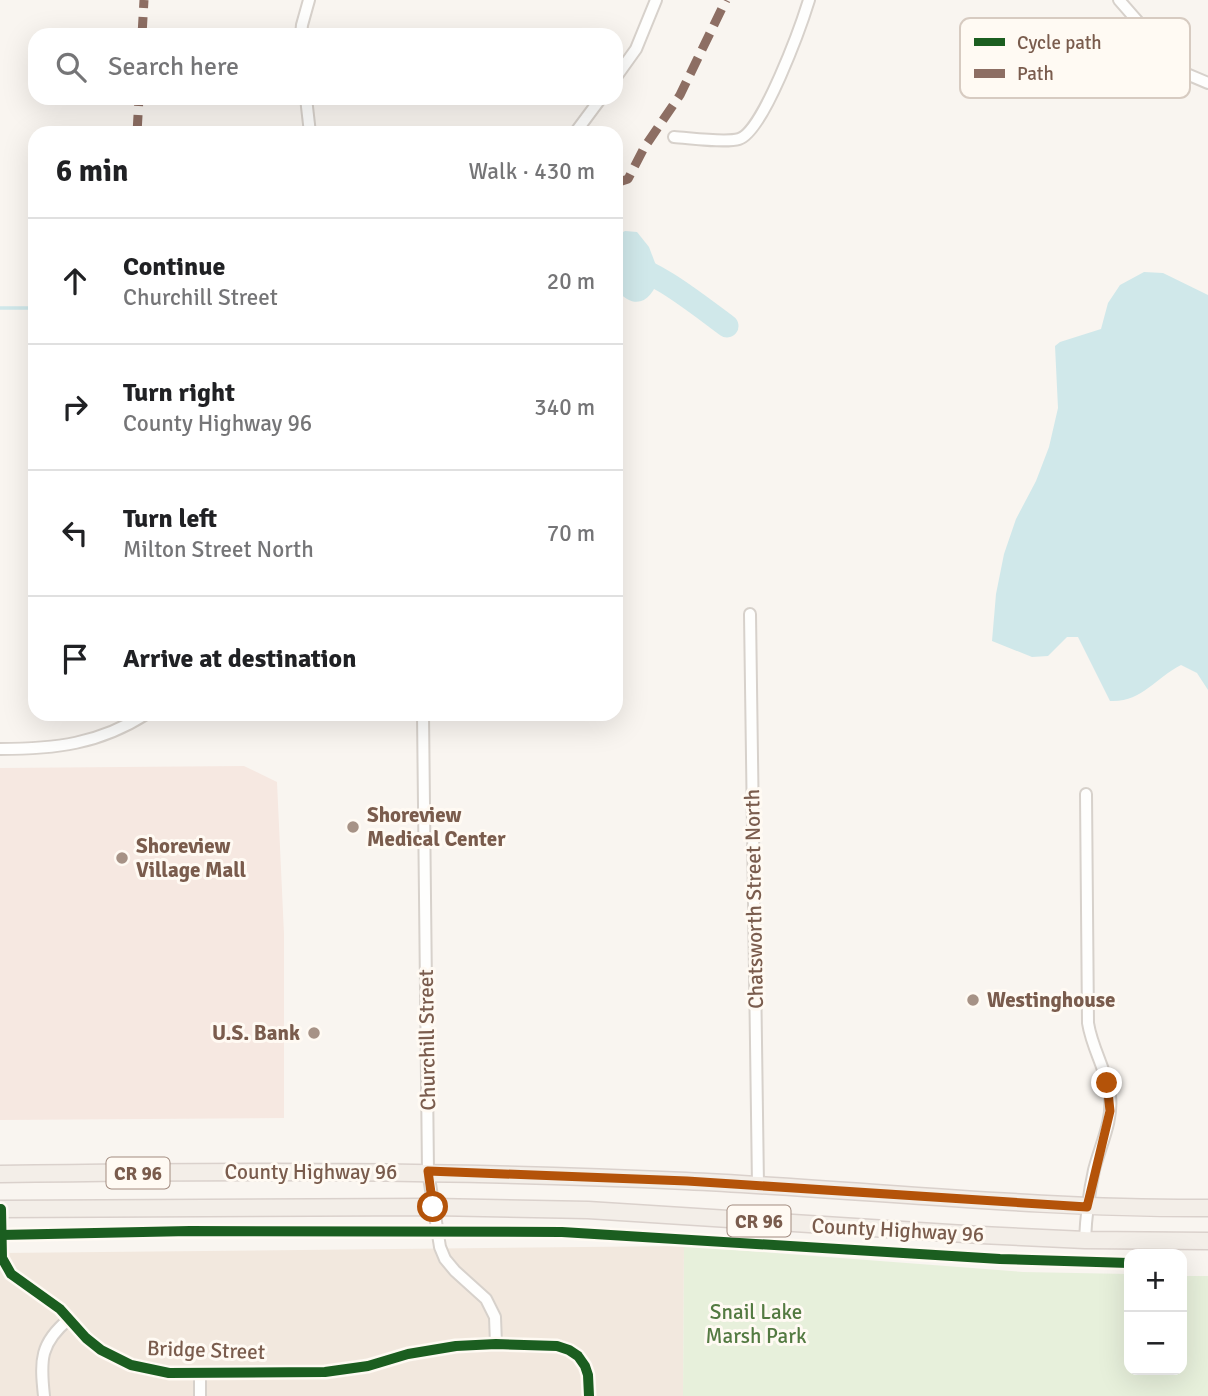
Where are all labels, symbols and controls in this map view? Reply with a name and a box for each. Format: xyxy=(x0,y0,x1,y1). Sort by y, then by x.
legend xyxy=(960,18,1190,98)
search box xyxy=(28,28,623,105)
text: Cycle path xyxy=(1017,31,1102,55)
icon: search xyxy=(52,48,90,86)
text: Search here xyxy=(108,51,239,83)
text: Path xyxy=(1017,62,1054,86)
text: 6 min xyxy=(56,153,128,190)
text: Walk · 430 m xyxy=(469,157,595,186)
text: Continue xyxy=(123,251,225,283)
icon: ahead xyxy=(56,262,94,300)
text: 20 m xyxy=(547,267,595,296)
text: Churchill Street xyxy=(123,283,278,312)
text: Turn right xyxy=(123,377,235,409)
icon: right xyxy=(56,388,94,426)
text: 340 m xyxy=(534,393,595,422)
text: County Highway 96 xyxy=(123,409,312,438)
text: Turn left xyxy=(123,503,217,535)
icon: left xyxy=(56,514,94,552)
text: 70 m xyxy=(547,519,595,548)
text: Milton Street North xyxy=(123,535,314,564)
icon: arrive xyxy=(56,640,94,678)
text: Arrive at destination xyxy=(123,643,356,675)
street label: Chatsworth Street North xyxy=(739,789,769,1009)
place label: Shoreview Medical Center xyxy=(367,802,506,852)
marker: Shoreview Medical Center xyxy=(345,819,361,835)
place label: Shoreview Village Mall xyxy=(136,833,247,883)
marker: Shoreview Village Mall xyxy=(114,850,130,866)
street label: Churchill Street xyxy=(413,969,441,1111)
place label: Westinghouse xyxy=(987,987,1115,1013)
marker: Westinghouse xyxy=(965,992,981,1008)
place label: U.S. Bank xyxy=(212,1020,300,1046)
marker: U.S. Bank xyxy=(306,1025,322,1041)
route end xyxy=(1091,1067,1122,1098)
road number: CR 96 xyxy=(106,1158,170,1189)
street label: County Highway 96 xyxy=(225,1159,397,1185)
route start xyxy=(417,1191,448,1222)
road number: CR 96 xyxy=(728,1205,790,1236)
street label: County Highway 96 xyxy=(811,1212,985,1248)
map controls xyxy=(1124,1249,1187,1375)
button: + xyxy=(1124,1249,1187,1312)
park label: Snail Lake Marsh Park xyxy=(706,1299,807,1349)
button: − xyxy=(1124,1312,1187,1375)
street label: Bridge Street xyxy=(146,1335,266,1365)

